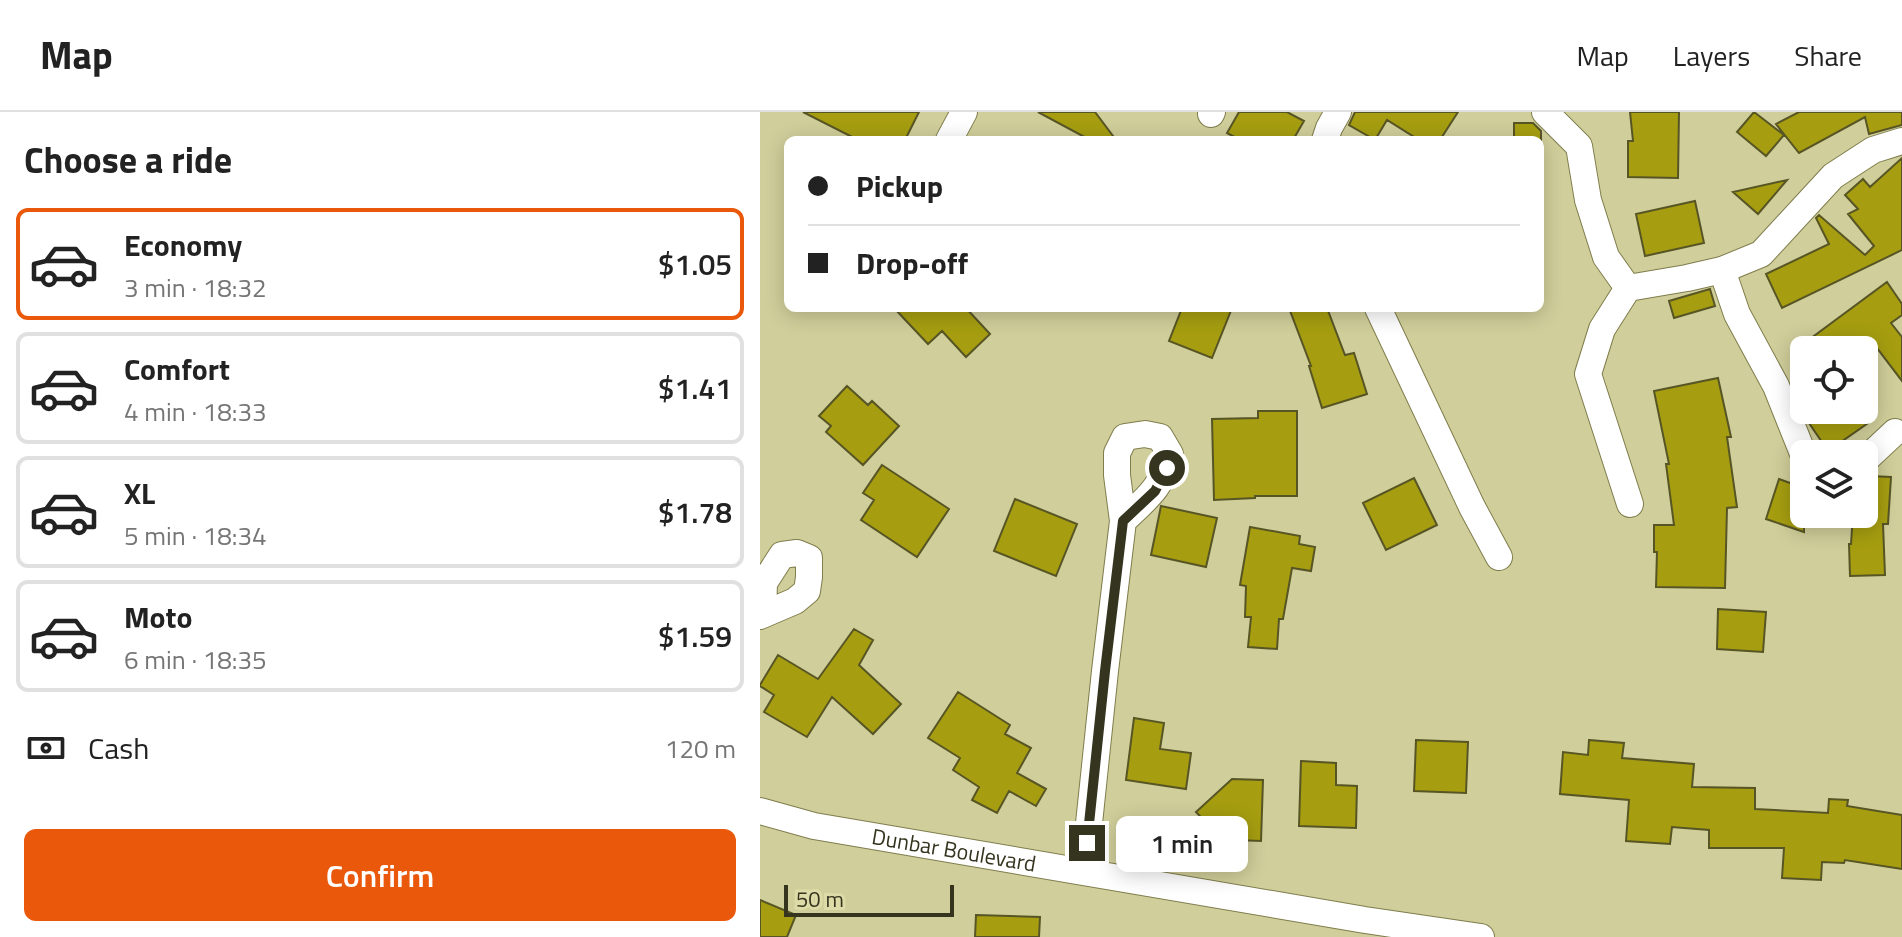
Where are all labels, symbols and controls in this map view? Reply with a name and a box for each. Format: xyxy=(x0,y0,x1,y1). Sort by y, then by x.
text: Map xyxy=(40,26,113,84)
text: Map xyxy=(1576,34,1629,77)
text: Layers xyxy=(1673,34,1750,77)
text: Share xyxy=(1794,34,1862,77)
text: Choose a ride xyxy=(24,132,232,187)
text: Pickup xyxy=(856,163,943,209)
text: Economy xyxy=(124,222,242,268)
icon: car xyxy=(28,228,100,300)
text: Drop-off xyxy=(856,240,968,286)
text: $1.05 xyxy=(658,241,732,287)
text: 3 min · 18:32 xyxy=(124,268,267,307)
map controls xyxy=(1790,336,1878,528)
button: locate xyxy=(1790,336,1878,424)
text: Comfort xyxy=(124,346,230,392)
icon: car xyxy=(28,352,100,424)
text: $1.41 xyxy=(658,365,732,411)
text: 4 min · 18:33 xyxy=(124,392,267,431)
button: layers xyxy=(1790,440,1878,528)
route start xyxy=(1149,450,1185,486)
text: XL xyxy=(124,470,155,516)
icon: car xyxy=(28,476,100,548)
text: $1.78 xyxy=(658,489,732,535)
text: 5 min · 18:34 xyxy=(124,516,267,555)
text: Moto xyxy=(124,594,192,640)
icon: car xyxy=(28,600,100,672)
text: $1.59 xyxy=(658,613,732,659)
text: 6 min · 18:35 xyxy=(124,640,267,679)
text: Cash xyxy=(88,725,149,771)
icon: cash xyxy=(24,726,68,770)
text: 120 m xyxy=(665,729,736,768)
callout: 1 min xyxy=(1115,815,1247,871)
street label: Dunbar Boulevard xyxy=(869,819,1039,881)
text: 1 min xyxy=(1151,824,1213,863)
route end xyxy=(1069,825,1105,861)
button: Confirm xyxy=(24,829,736,921)
scale bar xyxy=(784,881,954,917)
text: 50 m xyxy=(796,882,844,916)

